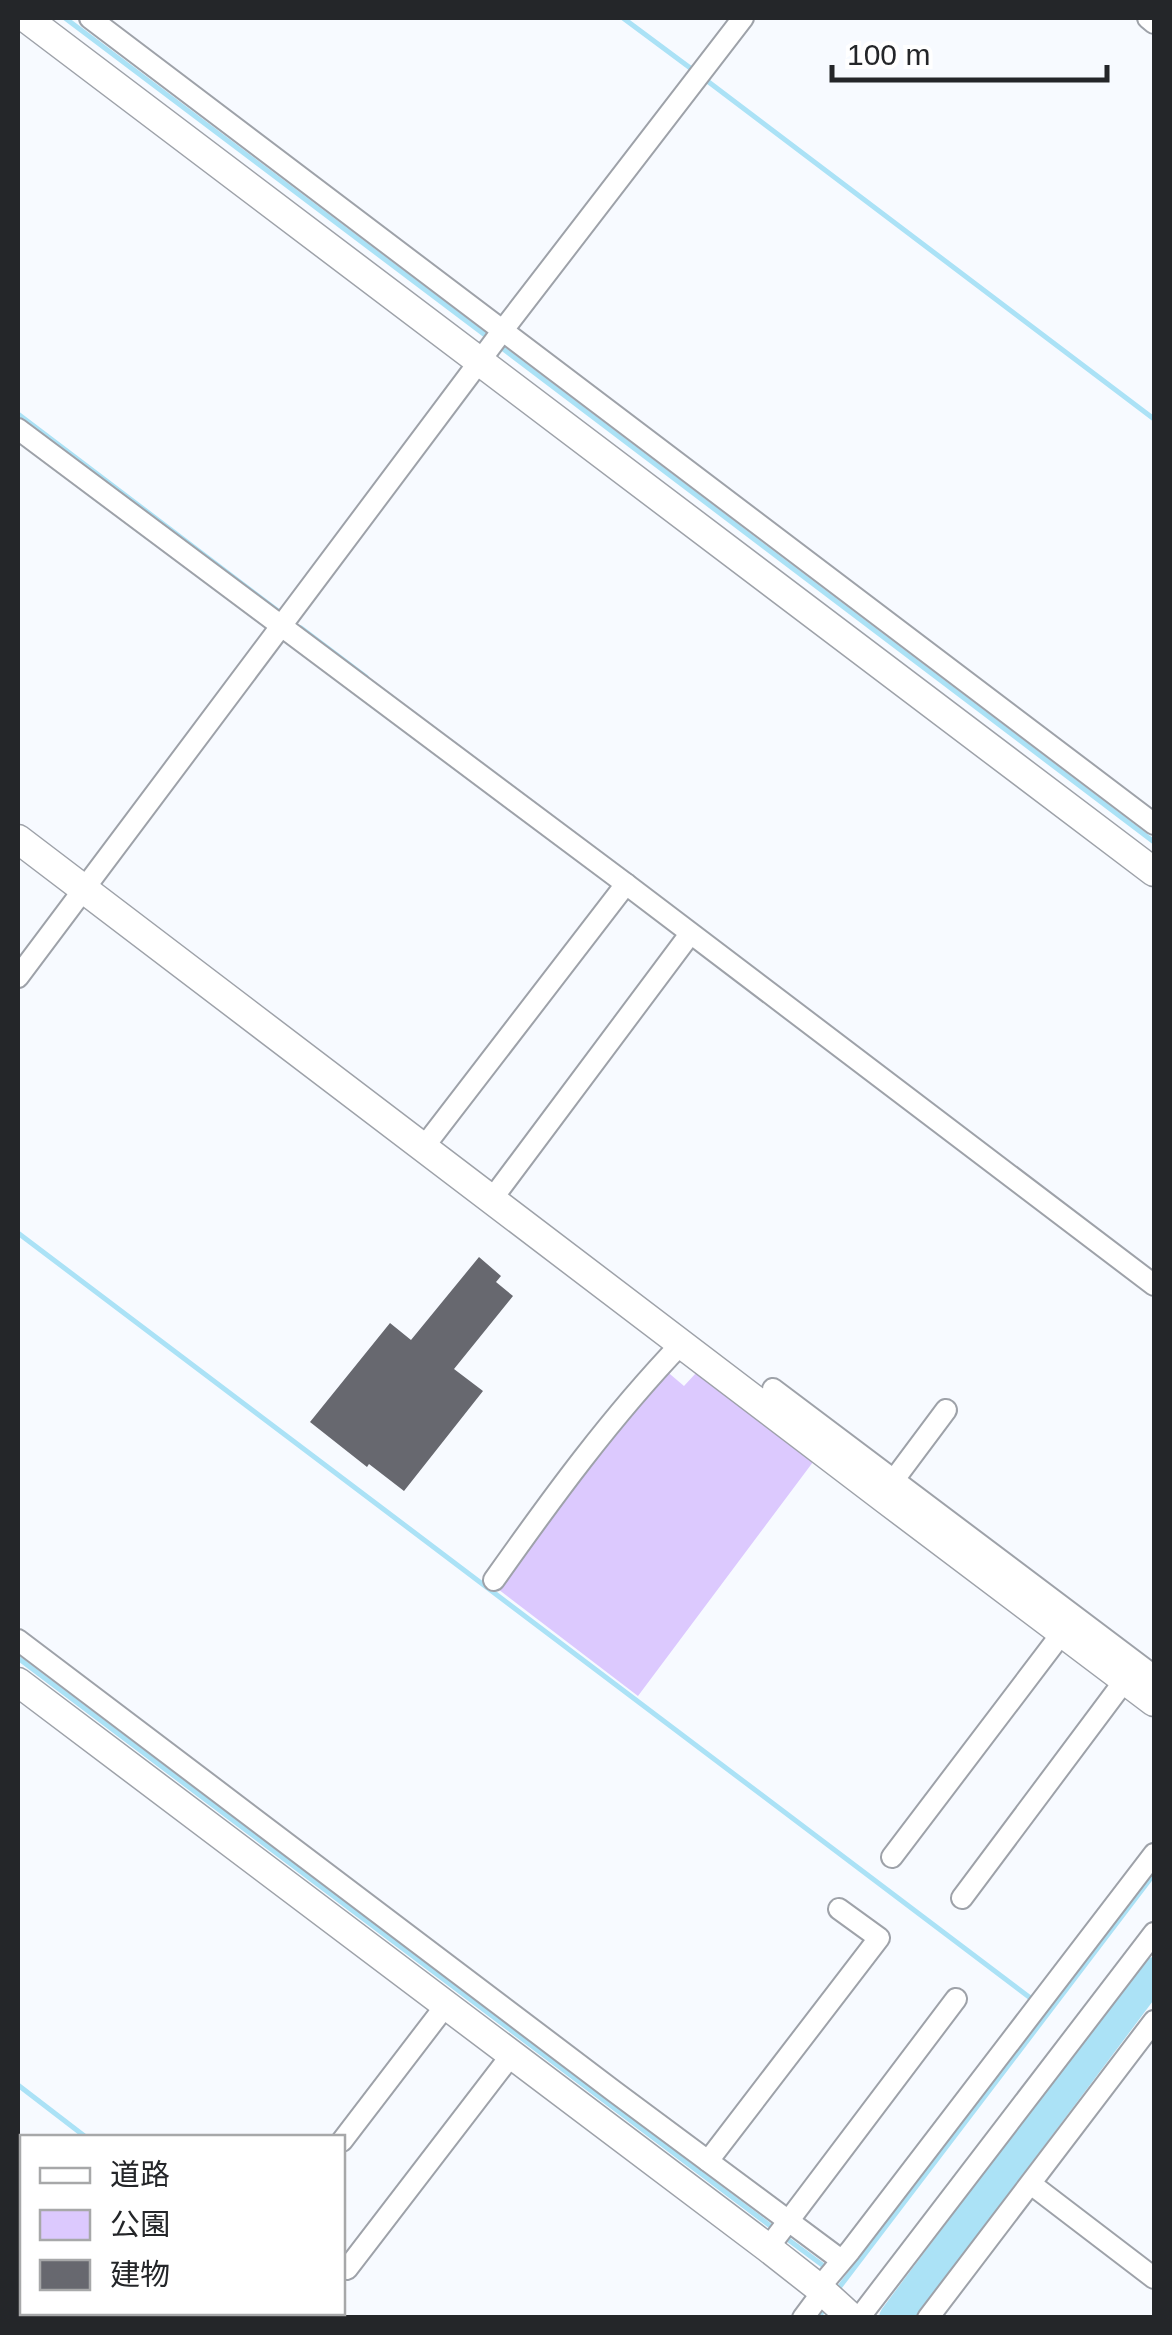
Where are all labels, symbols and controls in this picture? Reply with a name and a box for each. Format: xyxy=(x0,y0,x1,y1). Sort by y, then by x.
scale bar xyxy=(832,20,1107,82)
text: 100 m xyxy=(847,38,930,71)
legend xyxy=(20,2135,345,2315)
text: 道路 xyxy=(110,2158,170,2191)
text: 公園 xyxy=(110,2208,170,2241)
text: 建物 xyxy=(110,2258,170,2291)

